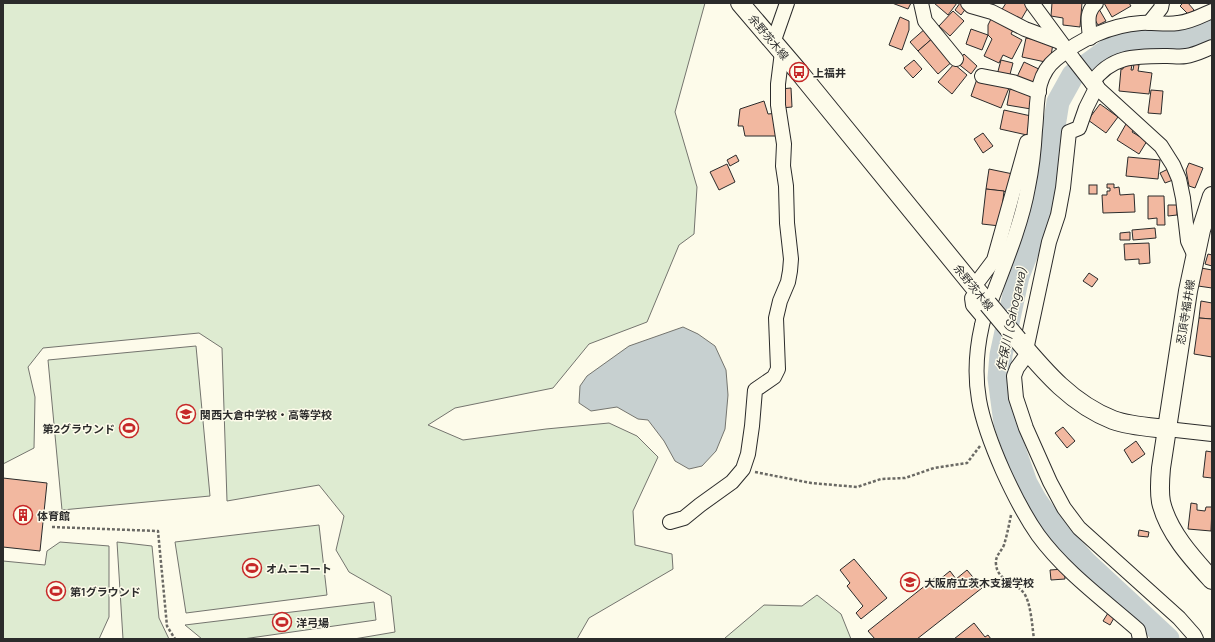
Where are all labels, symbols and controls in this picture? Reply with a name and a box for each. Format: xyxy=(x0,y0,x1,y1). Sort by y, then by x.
street label: 余野茨木線 xyxy=(746,11,792,63)
bus stop icon: 上福井 xyxy=(788,61,810,83)
place label: 上福井 xyxy=(813,65,846,80)
street label: 余野茨木線 xyxy=(951,261,997,313)
water label: 佐保川 (Sahogawa) xyxy=(992,265,1030,373)
street label: 忍頂寺福井線 xyxy=(1172,278,1198,346)
school or university icon: 関西大倉中学校・高等学校 xyxy=(175,403,197,425)
place label: 関西大倉中学校・高等学校 xyxy=(200,407,332,422)
sports icon: 第2グラウンド xyxy=(118,417,140,439)
place label: 第2グラウンド xyxy=(42,421,115,436)
building icon: 体育館 xyxy=(12,504,34,526)
place label: 体育館 xyxy=(37,508,70,523)
sports icon: オムニコート xyxy=(241,557,263,579)
place label: オムニコート xyxy=(266,561,332,576)
school or university icon: 大阪府立茨木支援学校 xyxy=(899,571,921,593)
place label: 大阪府立茨木支援学校 xyxy=(924,575,1034,590)
sports icon: 第1グラウンド xyxy=(45,580,67,602)
place label: 第1グラウンド xyxy=(70,584,141,599)
sports icon: 洋弓場 xyxy=(271,611,293,633)
place label: 洋弓場 xyxy=(296,615,329,630)

